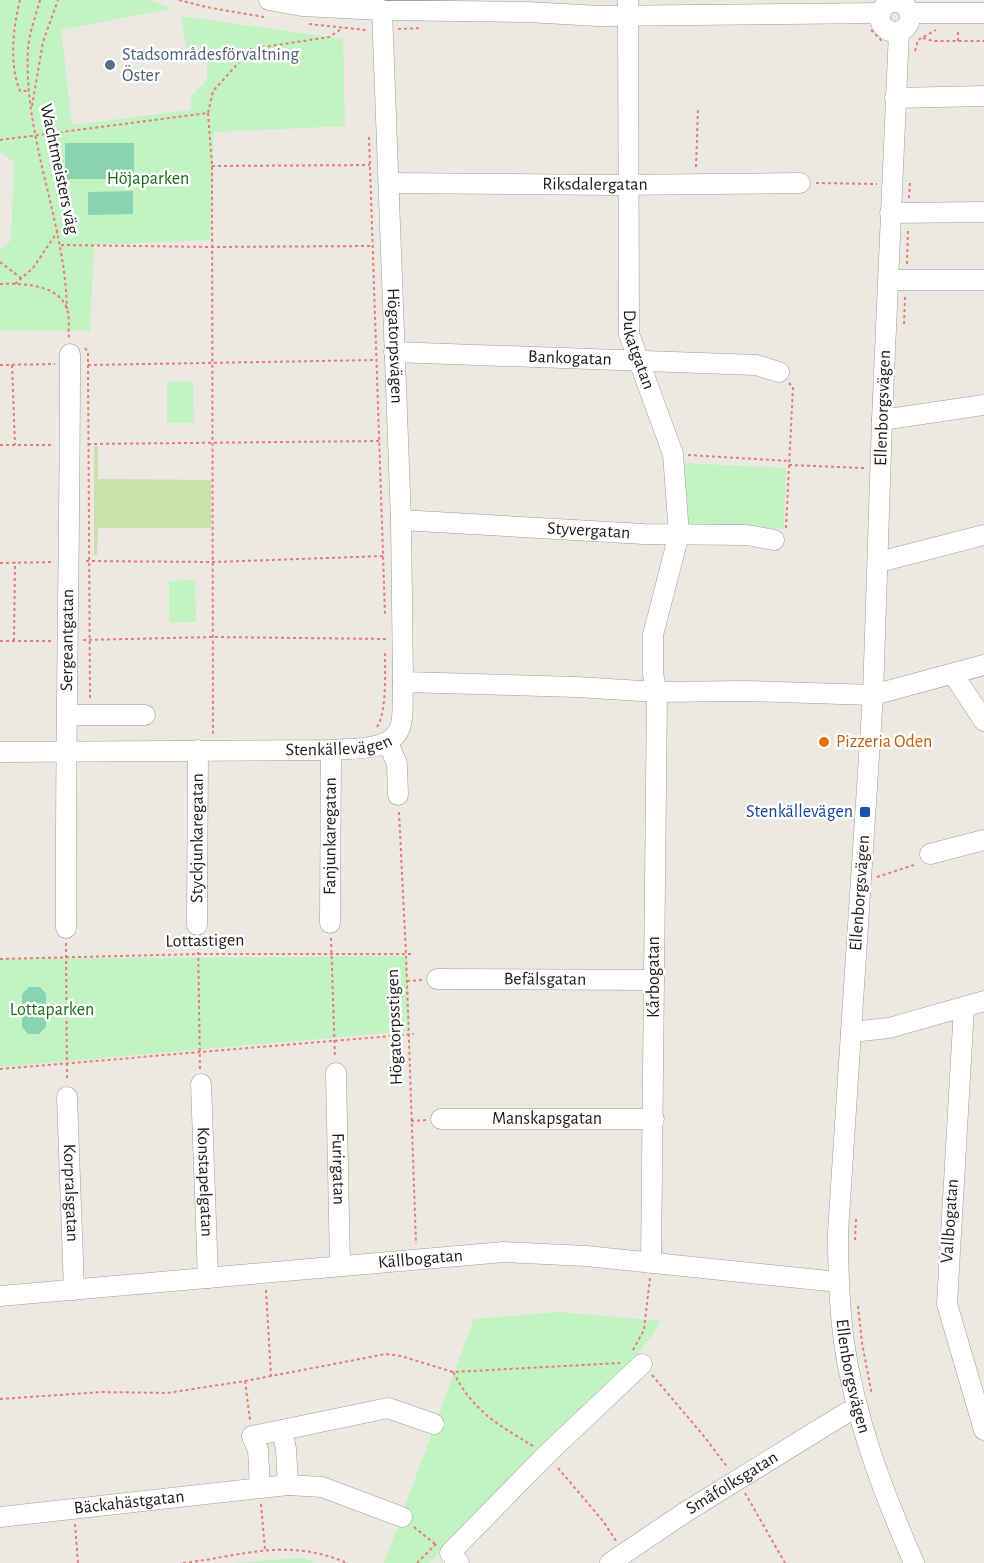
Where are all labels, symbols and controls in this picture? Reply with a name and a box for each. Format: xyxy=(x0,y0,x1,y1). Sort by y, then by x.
place label: Stadsområdesförvaltning Öster xyxy=(122,46,299,85)
marker: Stadsområdesförvaltning Öster xyxy=(103,58,117,72)
street label: Wachtmeisters väg xyxy=(36,102,82,236)
park label: Höjaparken xyxy=(107,170,189,188)
street label: Riksdalergatan xyxy=(542,175,648,194)
street label: Högatorpsvägen xyxy=(383,288,406,404)
street label: Dukatgatan xyxy=(619,310,657,392)
street label: Bankogatan xyxy=(528,348,612,369)
street label: Ellenborgsvägen xyxy=(872,350,894,466)
street label: Styvergatan xyxy=(546,519,631,542)
street label: Sergeantgatan xyxy=(58,589,77,691)
street label: Stenkällevägen xyxy=(285,732,395,759)
place label: Pizzeria Oden xyxy=(836,733,932,751)
marker: Pizzeria Oden xyxy=(817,735,831,749)
street label: Styckjunkaregatan xyxy=(188,773,207,903)
street label: Fanjunkaregatan xyxy=(321,777,340,895)
place label: Stenkällevägen xyxy=(746,803,853,821)
marker: Stenkällevägen xyxy=(858,805,872,819)
street label: Ellenborgsvägen xyxy=(847,834,873,952)
street label: Lottastigen xyxy=(165,931,245,951)
street label: Kårbogatan xyxy=(645,936,663,1018)
street label: Högatorpsstigen xyxy=(384,968,406,1086)
street label: Befälsgatan xyxy=(504,970,586,989)
park label: Lottaparken xyxy=(10,1001,94,1019)
street label: Manskapsgatan xyxy=(492,1110,602,1128)
street label: Konstapelgatan xyxy=(194,1127,216,1237)
street label: Furirgatan xyxy=(328,1133,348,1205)
street label: Korpralsgatan xyxy=(60,1144,81,1242)
street label: Vallbogatan xyxy=(938,1178,962,1264)
street label: Källbogatan xyxy=(377,1247,464,1272)
street label: Ellenborgsvägen xyxy=(832,1318,873,1436)
street label: Småfolksgatan xyxy=(683,1448,781,1518)
street label: Bäckahästgatan xyxy=(73,1488,185,1518)

